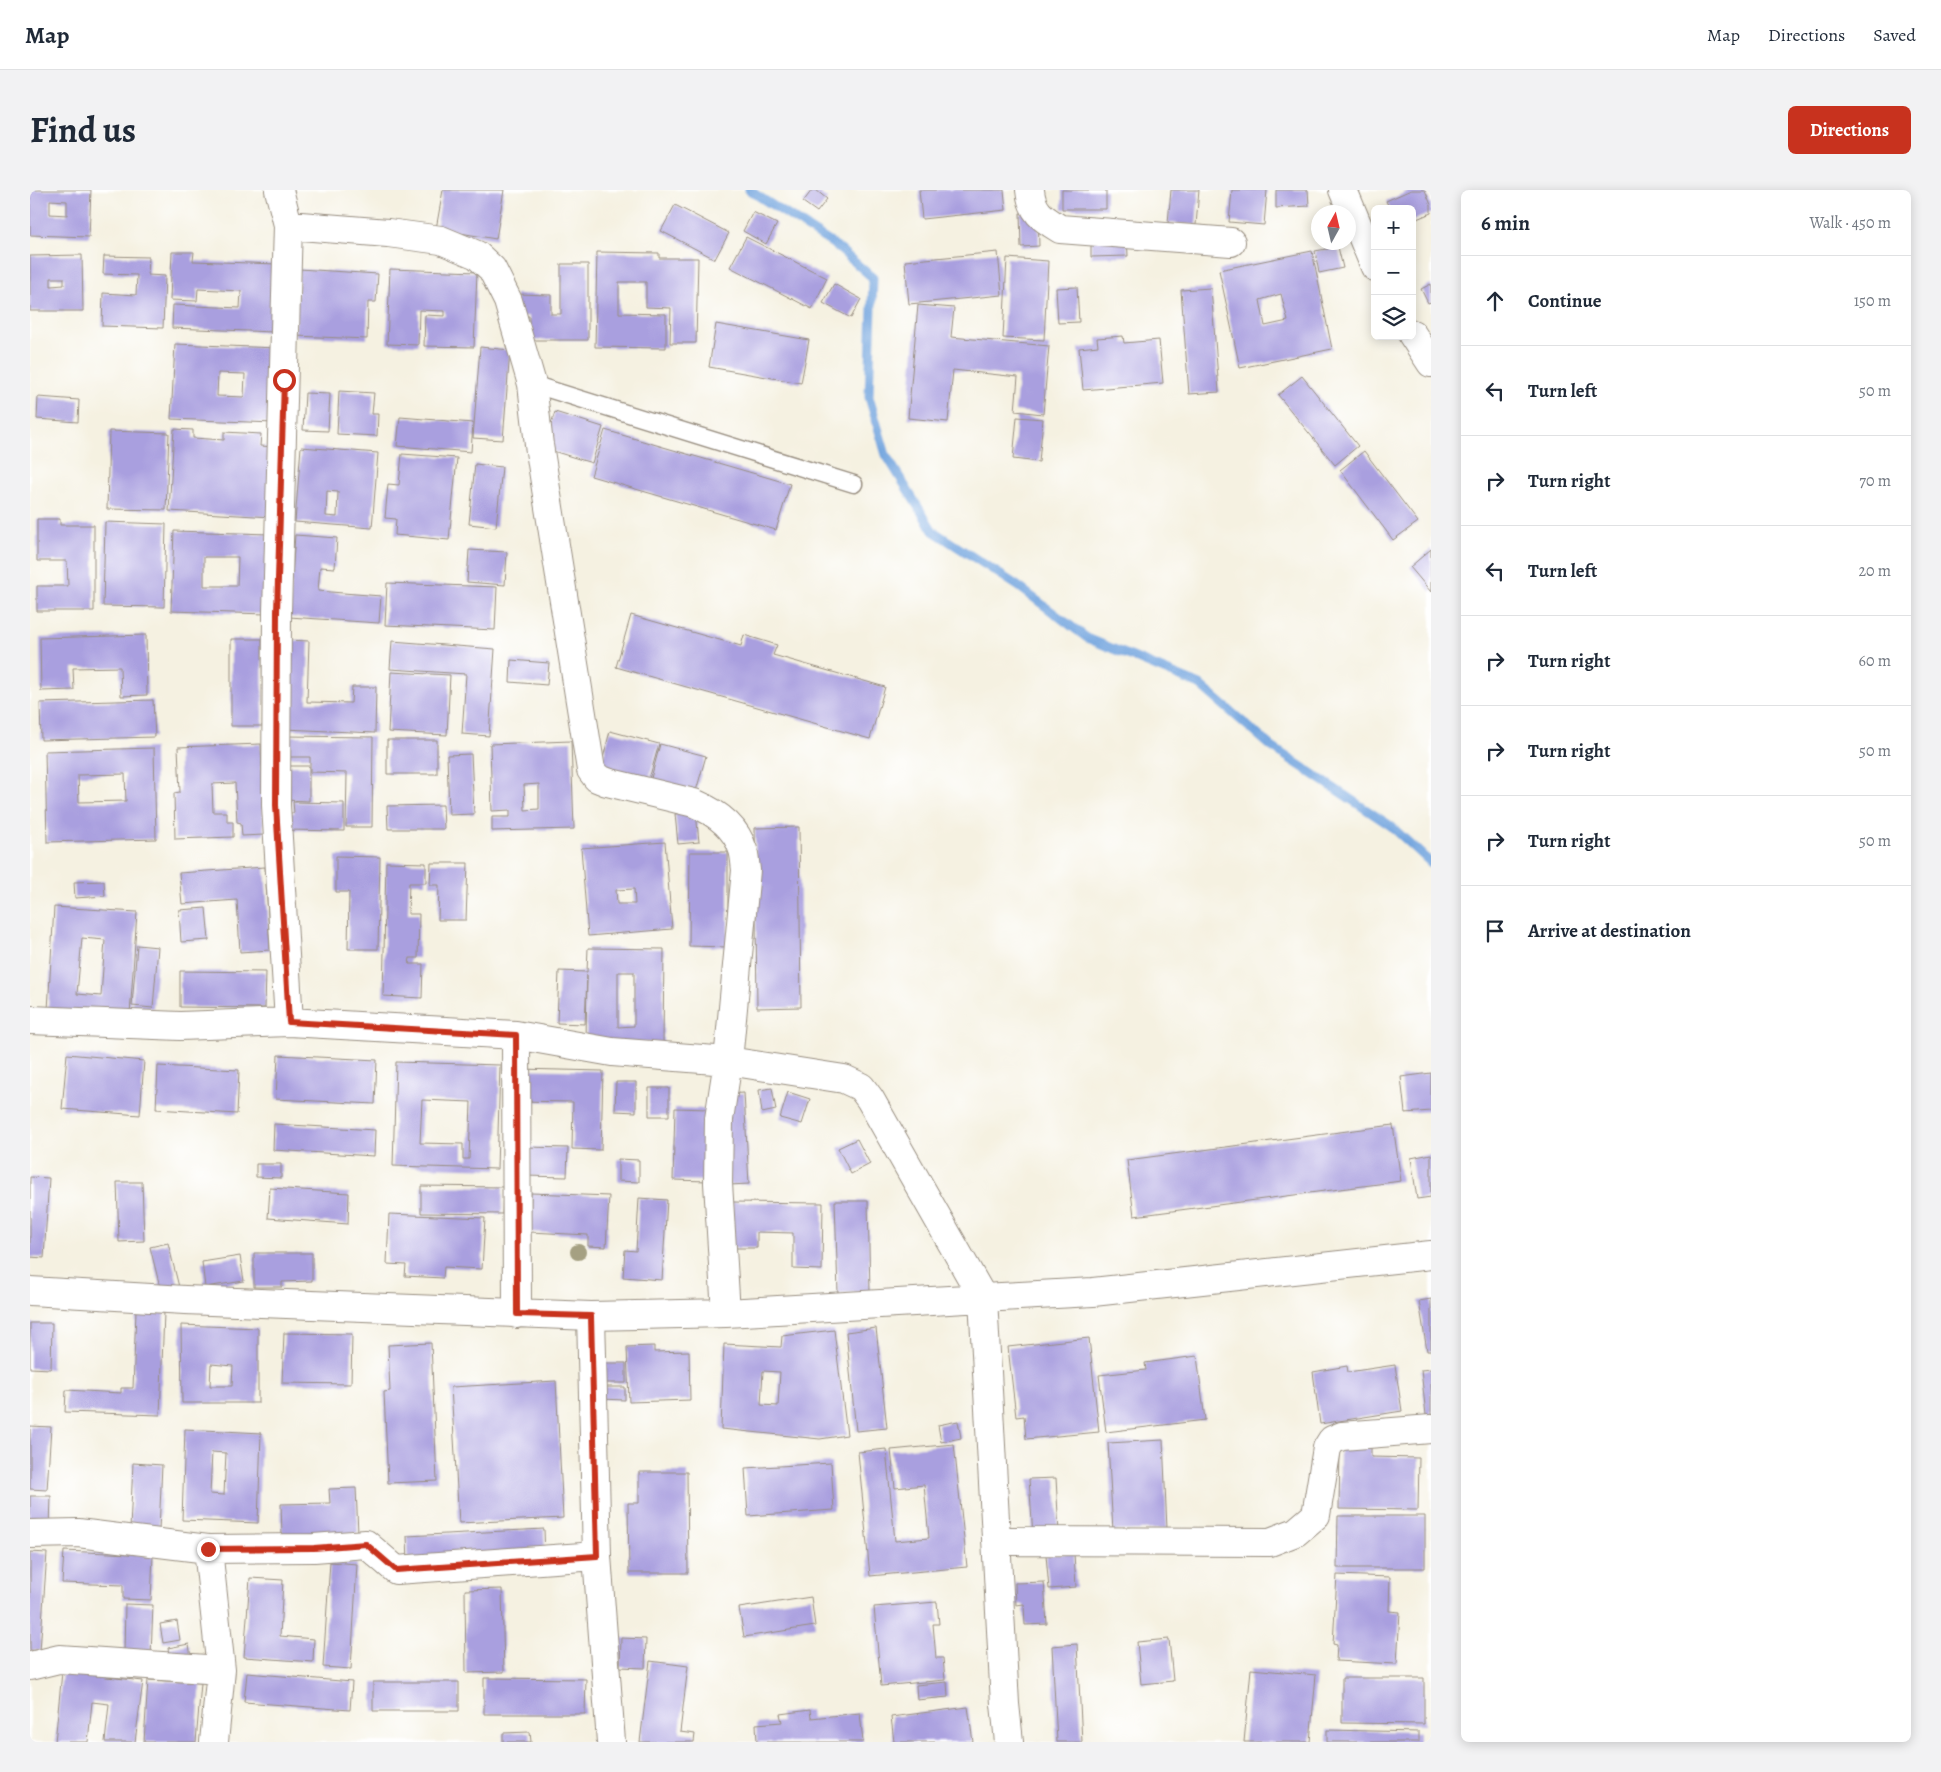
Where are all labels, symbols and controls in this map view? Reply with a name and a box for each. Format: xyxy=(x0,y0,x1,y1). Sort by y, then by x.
text: Map xyxy=(25,19,69,51)
text: Map xyxy=(1707,23,1740,47)
text: Directions xyxy=(1768,23,1845,47)
text: Saved xyxy=(1873,23,1916,47)
text: Find us xyxy=(30,106,136,154)
button: Directions xyxy=(1788,106,1911,154)
north arrow xyxy=(1311,205,1356,250)
map controls xyxy=(1371,205,1416,340)
button: + xyxy=(1371,205,1416,250)
text: 6 min xyxy=(1481,209,1530,237)
text: Walk · 450 m xyxy=(1809,212,1891,234)
button: − xyxy=(1371,250,1416,295)
icon: ahead xyxy=(1481,287,1509,315)
text: Continue xyxy=(1528,288,1602,314)
text: 150 m xyxy=(1854,290,1891,312)
button: layers xyxy=(1371,295,1416,340)
route start xyxy=(273,369,296,392)
icon: left xyxy=(1481,377,1509,405)
text: Turn left xyxy=(1528,378,1597,404)
text: 50 m xyxy=(1859,380,1891,402)
icon: right xyxy=(1481,467,1509,495)
text: Turn right xyxy=(1528,468,1610,494)
text: 70 m xyxy=(1859,470,1891,492)
icon: left xyxy=(1481,557,1509,585)
text: Turn left xyxy=(1528,558,1597,584)
text: 20 m xyxy=(1858,560,1891,582)
icon: right xyxy=(1481,647,1509,675)
text: Turn right xyxy=(1528,648,1610,674)
text: 60 m xyxy=(1859,650,1891,672)
icon: right xyxy=(1481,737,1509,765)
text: Turn right xyxy=(1528,738,1610,764)
text: 50 m xyxy=(1859,740,1891,762)
icon: right xyxy=(1481,827,1509,855)
text: Turn right xyxy=(1528,828,1610,854)
text: 50 m xyxy=(1859,830,1891,852)
icon: arrive xyxy=(1481,917,1509,945)
text: Arrive at destination xyxy=(1528,918,1691,944)
route end xyxy=(197,1538,220,1561)

